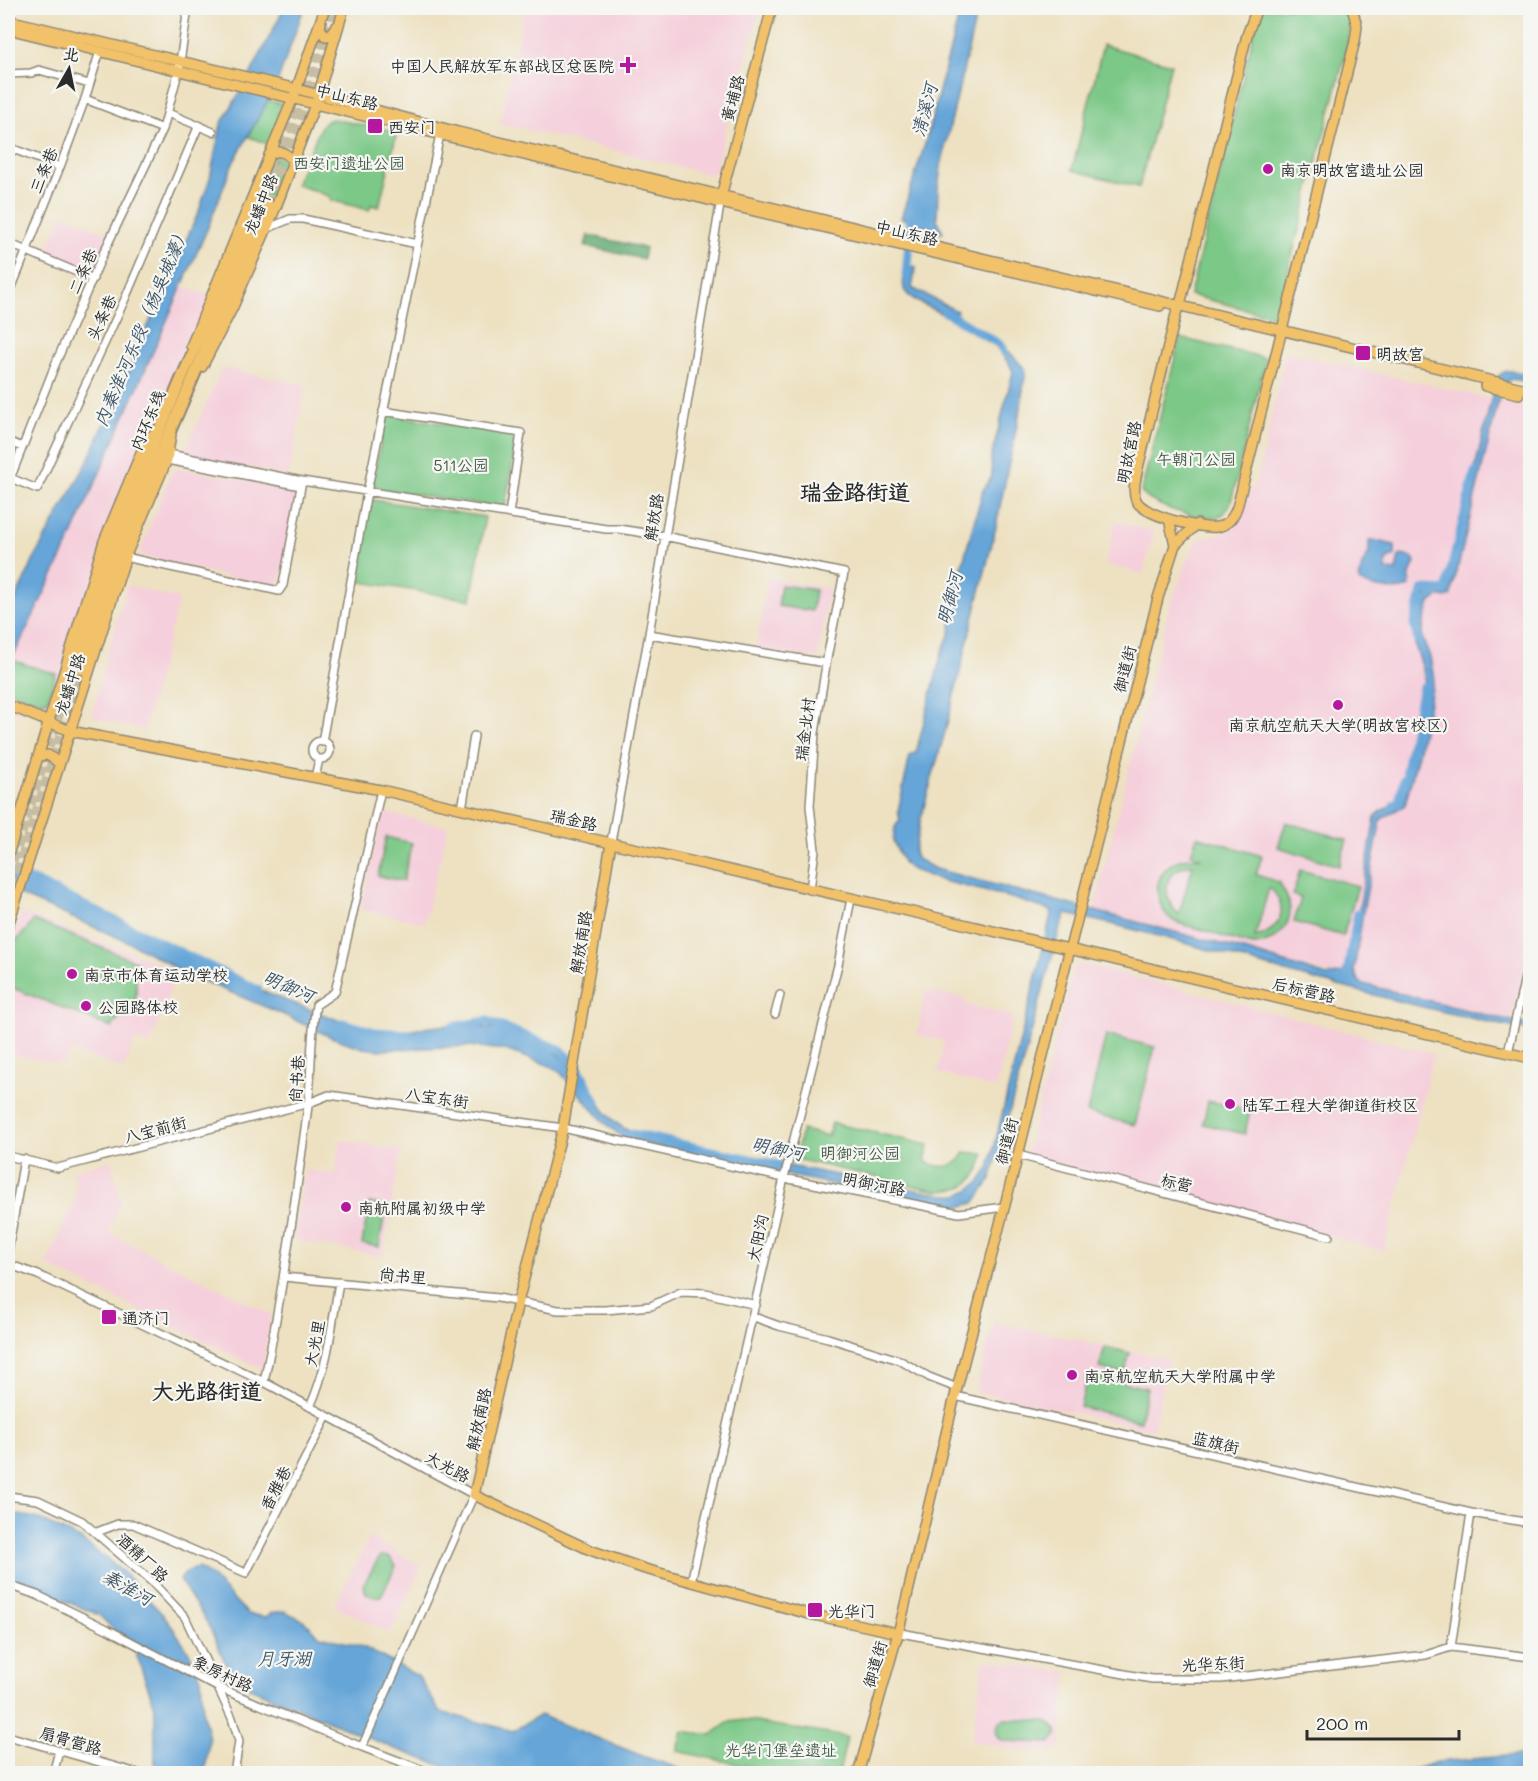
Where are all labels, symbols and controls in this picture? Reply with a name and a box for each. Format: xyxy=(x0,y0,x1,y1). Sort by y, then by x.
north arrow xyxy=(39,39,99,99)
text: 北 xyxy=(62,42,81,65)
place label: 中国人民解放军东部战区总医院 xyxy=(390,55,614,76)
marker: 中国人民解放军东部战区总医院 xyxy=(619,56,637,74)
street label: 黄埔路 xyxy=(716,72,748,124)
street label: 中山东路 xyxy=(313,78,381,114)
water label: 清溪河 xyxy=(905,78,943,139)
place label: 西安门 xyxy=(388,116,436,137)
marker: 西安门 xyxy=(366,117,384,135)
street label: 三条巷 xyxy=(24,144,62,196)
park label: 西安门遗址公园 xyxy=(293,152,405,173)
place label: 南京明故宫遗址公园 xyxy=(1280,159,1424,180)
marker: 南京明故宫遗址公园 xyxy=(1261,162,1275,176)
street label: 龙蟠中路 xyxy=(238,170,282,238)
street label: 中山东路 xyxy=(873,215,941,249)
water label: 内秦淮河东段（杨吴城濠） xyxy=(88,222,194,430)
street label: 二条巷 xyxy=(63,245,101,297)
street label: 头条巷 xyxy=(81,291,121,343)
place label: 明故宫 xyxy=(1376,343,1424,364)
marker: 明故宫 xyxy=(1354,344,1372,362)
street label: 内环东线 xyxy=(125,386,169,454)
street label: 明故宫路 xyxy=(1111,419,1145,485)
park label: 午朝门公园 xyxy=(1156,448,1236,469)
park label: 511公园 xyxy=(433,454,489,475)
district label: 瑞金路街道 xyxy=(800,477,910,506)
street label: 解放路 xyxy=(639,492,667,542)
water label: 明御河 xyxy=(930,566,968,627)
street label: 御道街 xyxy=(1108,643,1140,695)
street label: 龙蟠中路 xyxy=(49,650,89,718)
street label: 瑞金北村 xyxy=(790,696,818,762)
marker: 南京航空航天大学(明故宫校区) xyxy=(1331,698,1345,712)
place label: 南京航空航天大学(明故宫校区) xyxy=(1229,714,1447,735)
street label: 瑞金路 xyxy=(548,803,600,835)
street label: 解放南路 xyxy=(565,909,595,975)
place label: 南京市体育运动学校 xyxy=(84,964,228,985)
water label: 明御河 xyxy=(259,964,321,1009)
marker: 南京市体育运动学校 xyxy=(65,967,79,981)
street label: 后标营路 xyxy=(1270,972,1338,1006)
place label: 公园路体校 xyxy=(98,996,178,1017)
marker: 公园路体校 xyxy=(79,999,93,1013)
street label: 尚书巷 xyxy=(284,1054,308,1104)
street label: 八宝东街 xyxy=(404,1082,470,1112)
place label: 陆军工程大学御道街校区 xyxy=(1242,1094,1418,1115)
marker: 陆军工程大学御道街校区 xyxy=(1223,1097,1237,1111)
street label: 八宝前街 xyxy=(121,1111,189,1147)
street label: 御道街 xyxy=(990,1115,1022,1167)
water label: 明御河 xyxy=(749,1131,810,1166)
park label: 明御河公园 xyxy=(820,1142,900,1163)
street label: 明御河路 xyxy=(841,1167,907,1199)
street label: 标营 xyxy=(1159,1168,1195,1196)
place label: 南航附属初级中学 xyxy=(358,1197,486,1218)
marker: 南航附属初级中学 xyxy=(339,1200,353,1214)
street label: 大阳沟 xyxy=(742,1212,772,1264)
street label: 尚书里 xyxy=(378,1262,428,1288)
place label: 通济门 xyxy=(122,1307,170,1328)
marker: 通济门 xyxy=(100,1308,118,1326)
street label: 大光里 xyxy=(299,1317,329,1369)
place label: 南京航空航天大学附属中学 xyxy=(1084,1365,1276,1386)
marker: 南京航空航天大学附属中学 xyxy=(1065,1368,1079,1382)
district label: 大光路街道 xyxy=(152,1376,262,1405)
street label: 解放南路 xyxy=(461,1386,495,1452)
street label: 蓝旗街 xyxy=(1190,1426,1242,1458)
street label: 大光路 xyxy=(422,1445,474,1487)
street label: 香雅巷 xyxy=(255,1462,295,1514)
street label: 酒精厂路 xyxy=(112,1527,174,1587)
water label: 秦淮河 xyxy=(99,1563,160,1612)
place label: 光华门 xyxy=(828,1600,876,1621)
marker: 光华门 xyxy=(806,1601,824,1619)
street label: 御道街 xyxy=(857,1638,891,1690)
water label: 月牙湖 xyxy=(257,1646,313,1670)
street label: 象房村路 xyxy=(190,1650,256,1696)
street label: 光华东街 xyxy=(1180,1651,1246,1675)
scale bar xyxy=(1307,1703,1458,1741)
text: 200 m xyxy=(1316,1711,1368,1735)
street label: 扇骨营路 xyxy=(37,1721,105,1759)
park label: 光华门堡垒遗址 xyxy=(725,1739,837,1760)

